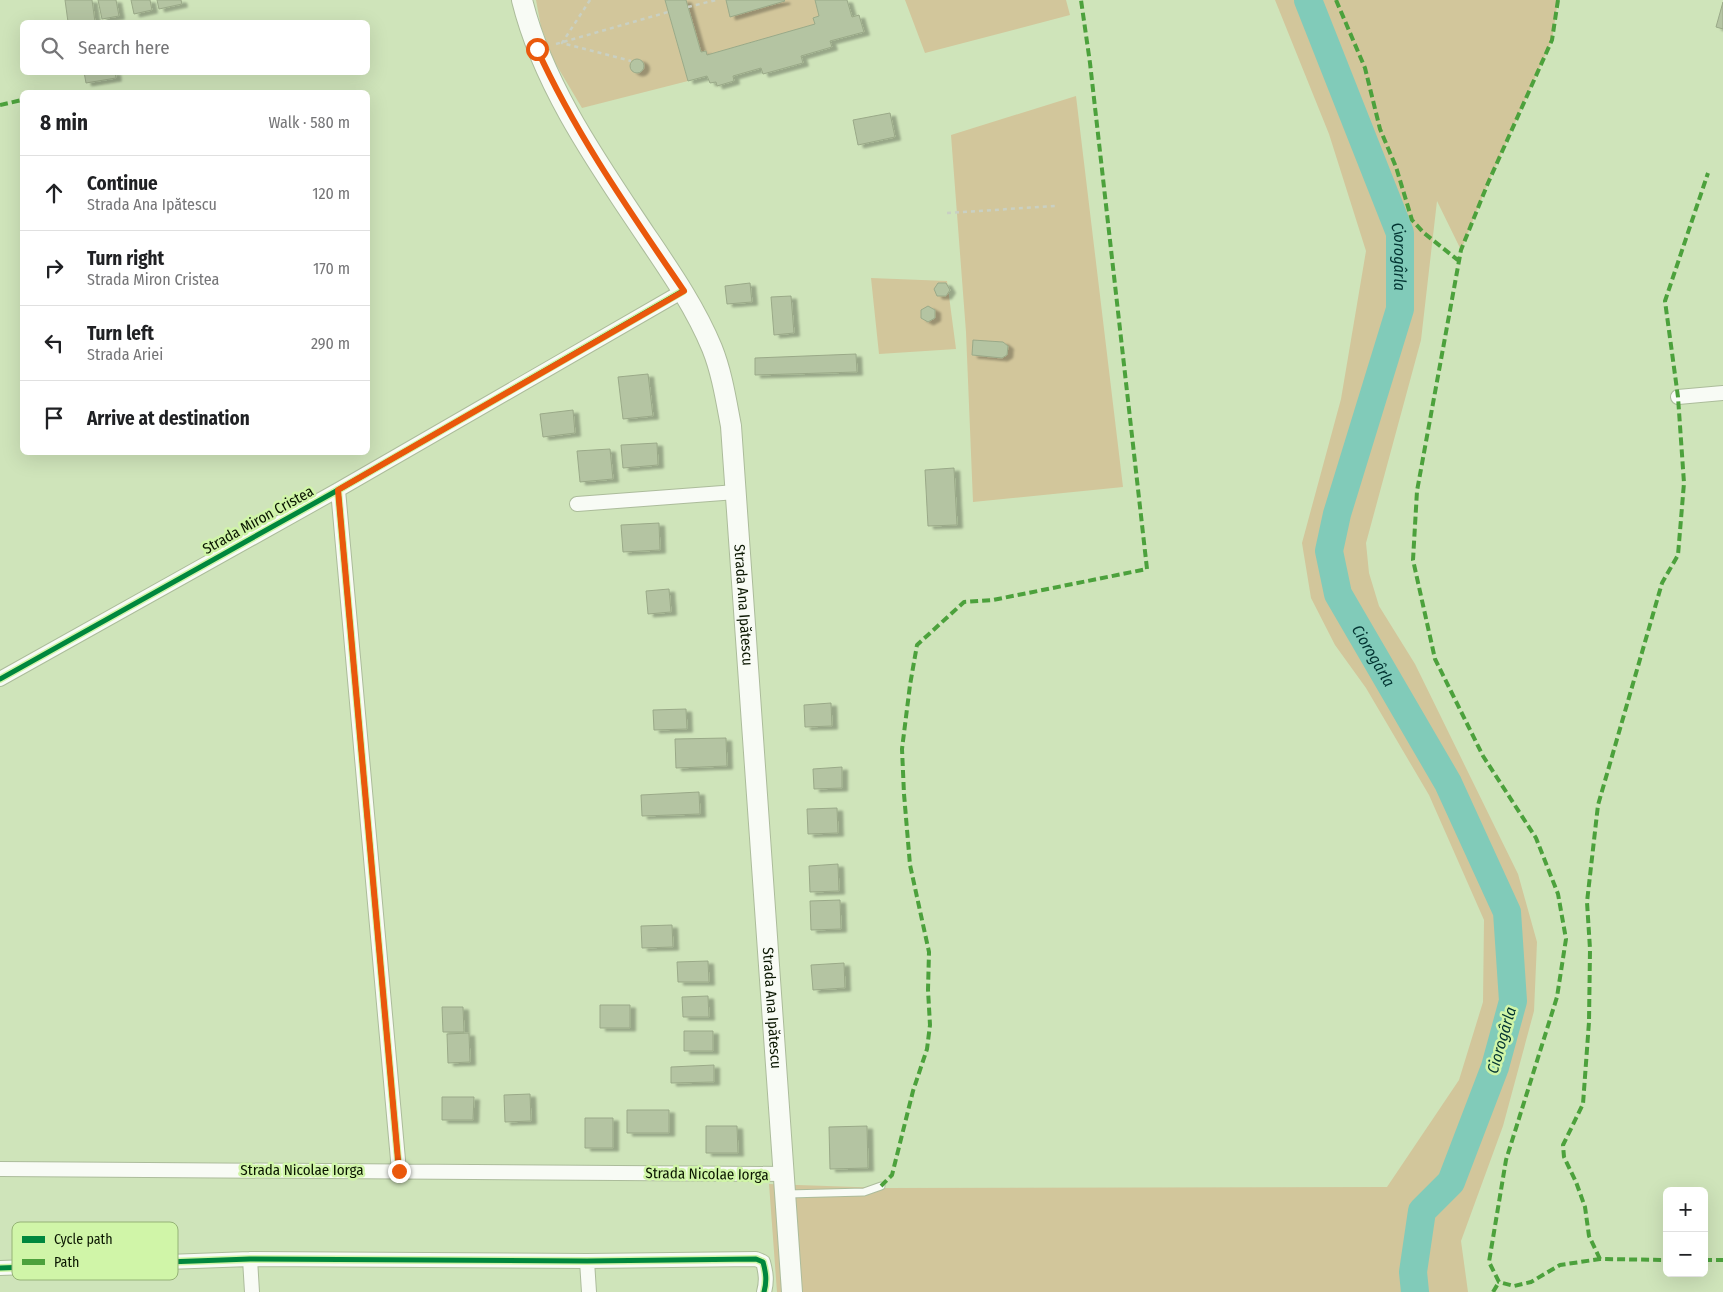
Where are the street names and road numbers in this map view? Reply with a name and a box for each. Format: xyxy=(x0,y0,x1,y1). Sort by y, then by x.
street label: Strada Miron Cristea xyxy=(199,482,317,558)
street label: Strada Ana Ipătescu xyxy=(730,543,757,666)
street label: Strada Ana Ipătescu xyxy=(759,946,785,1069)
street label: Strada Nicolae Iorga xyxy=(240,1161,364,1179)
street label: Strada Nicolae Iorga xyxy=(645,1164,769,1184)

